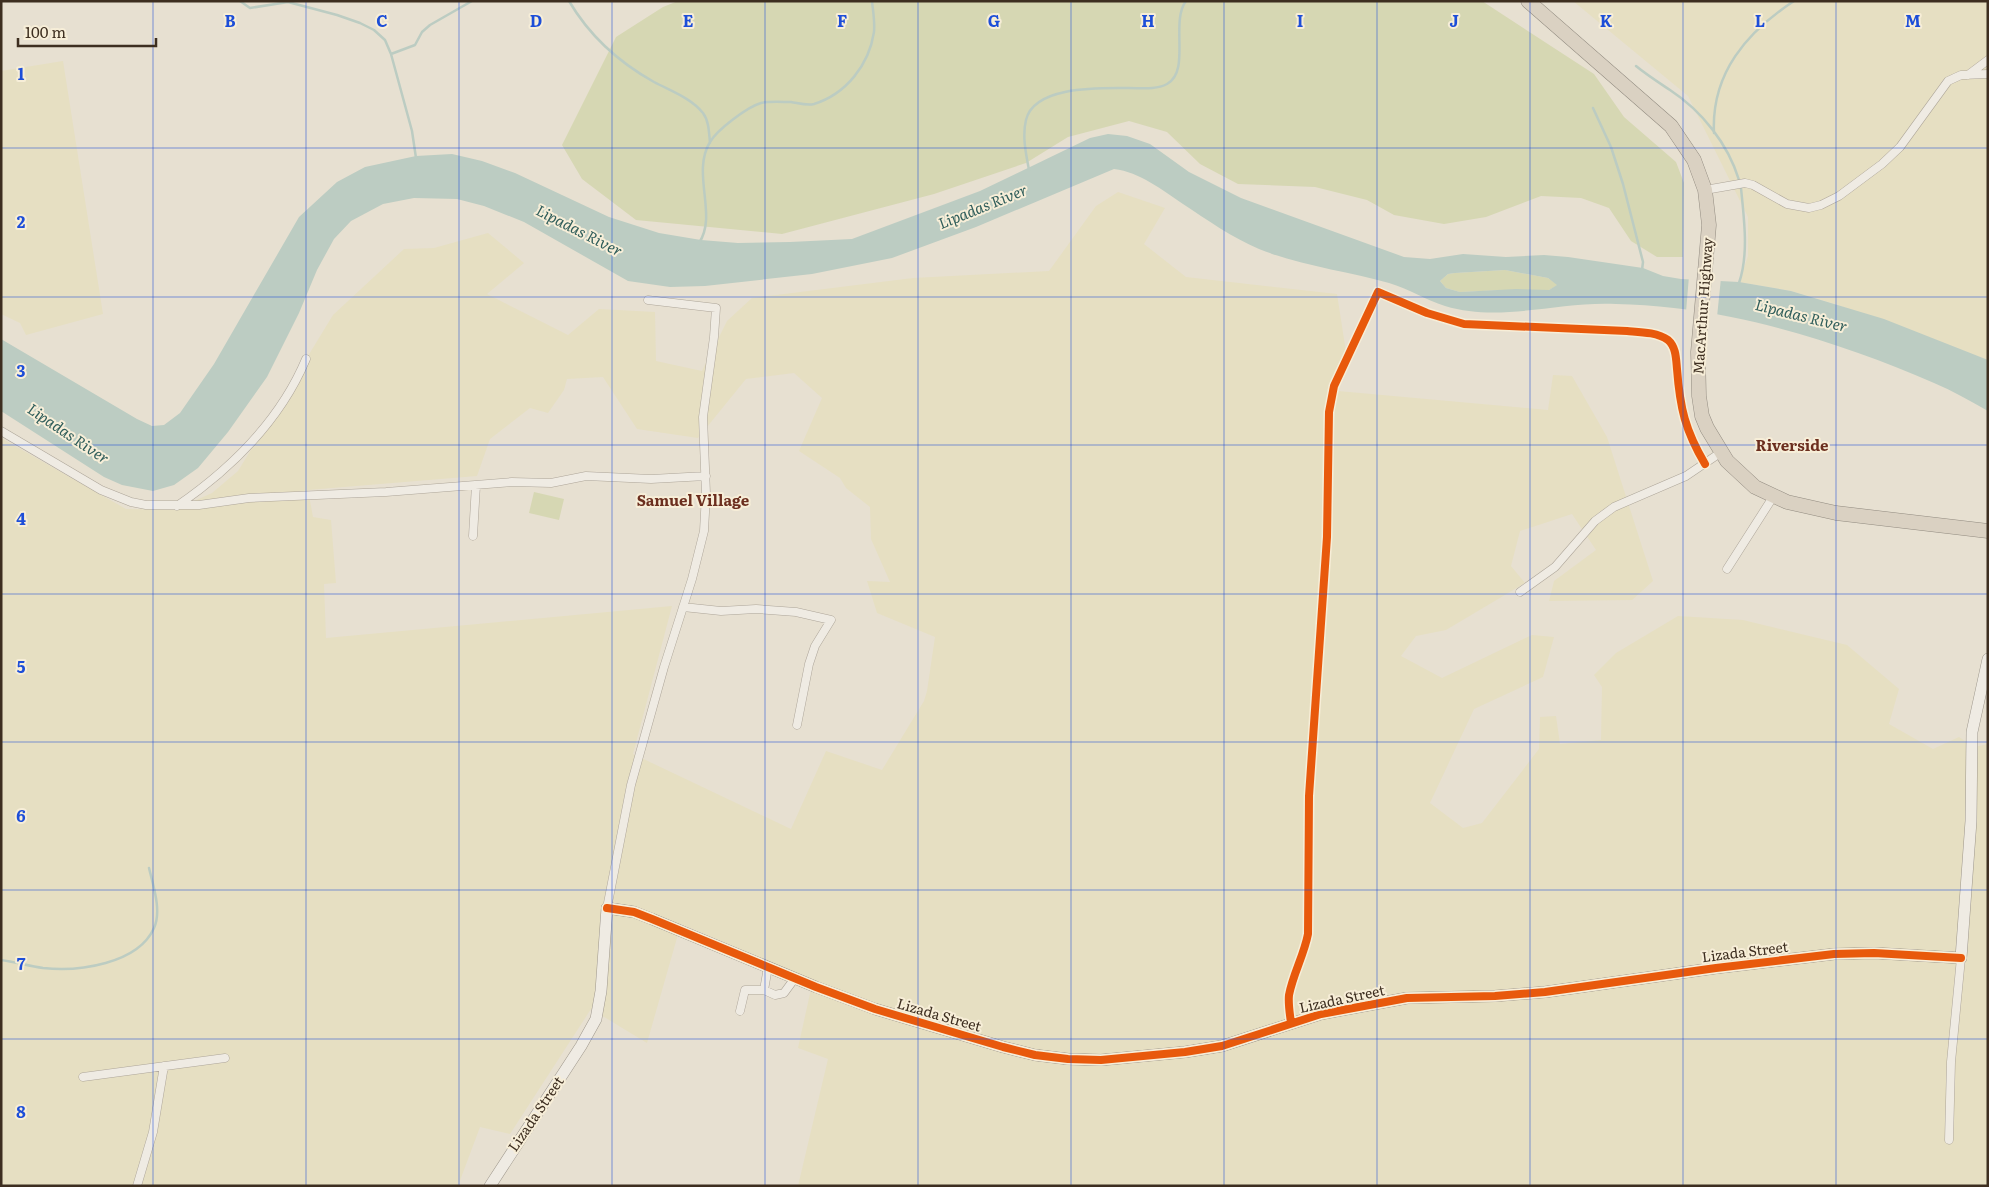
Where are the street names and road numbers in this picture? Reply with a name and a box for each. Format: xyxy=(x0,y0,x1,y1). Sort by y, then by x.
street label: MacArthur Highway xyxy=(1687,236,1717,375)
street label: Lizada Street xyxy=(1701,936,1790,966)
street label: Lizada Street xyxy=(1297,979,1387,1017)
street label: Lizada Street xyxy=(895,992,984,1036)
street label: Lizada Street xyxy=(503,1072,568,1155)

